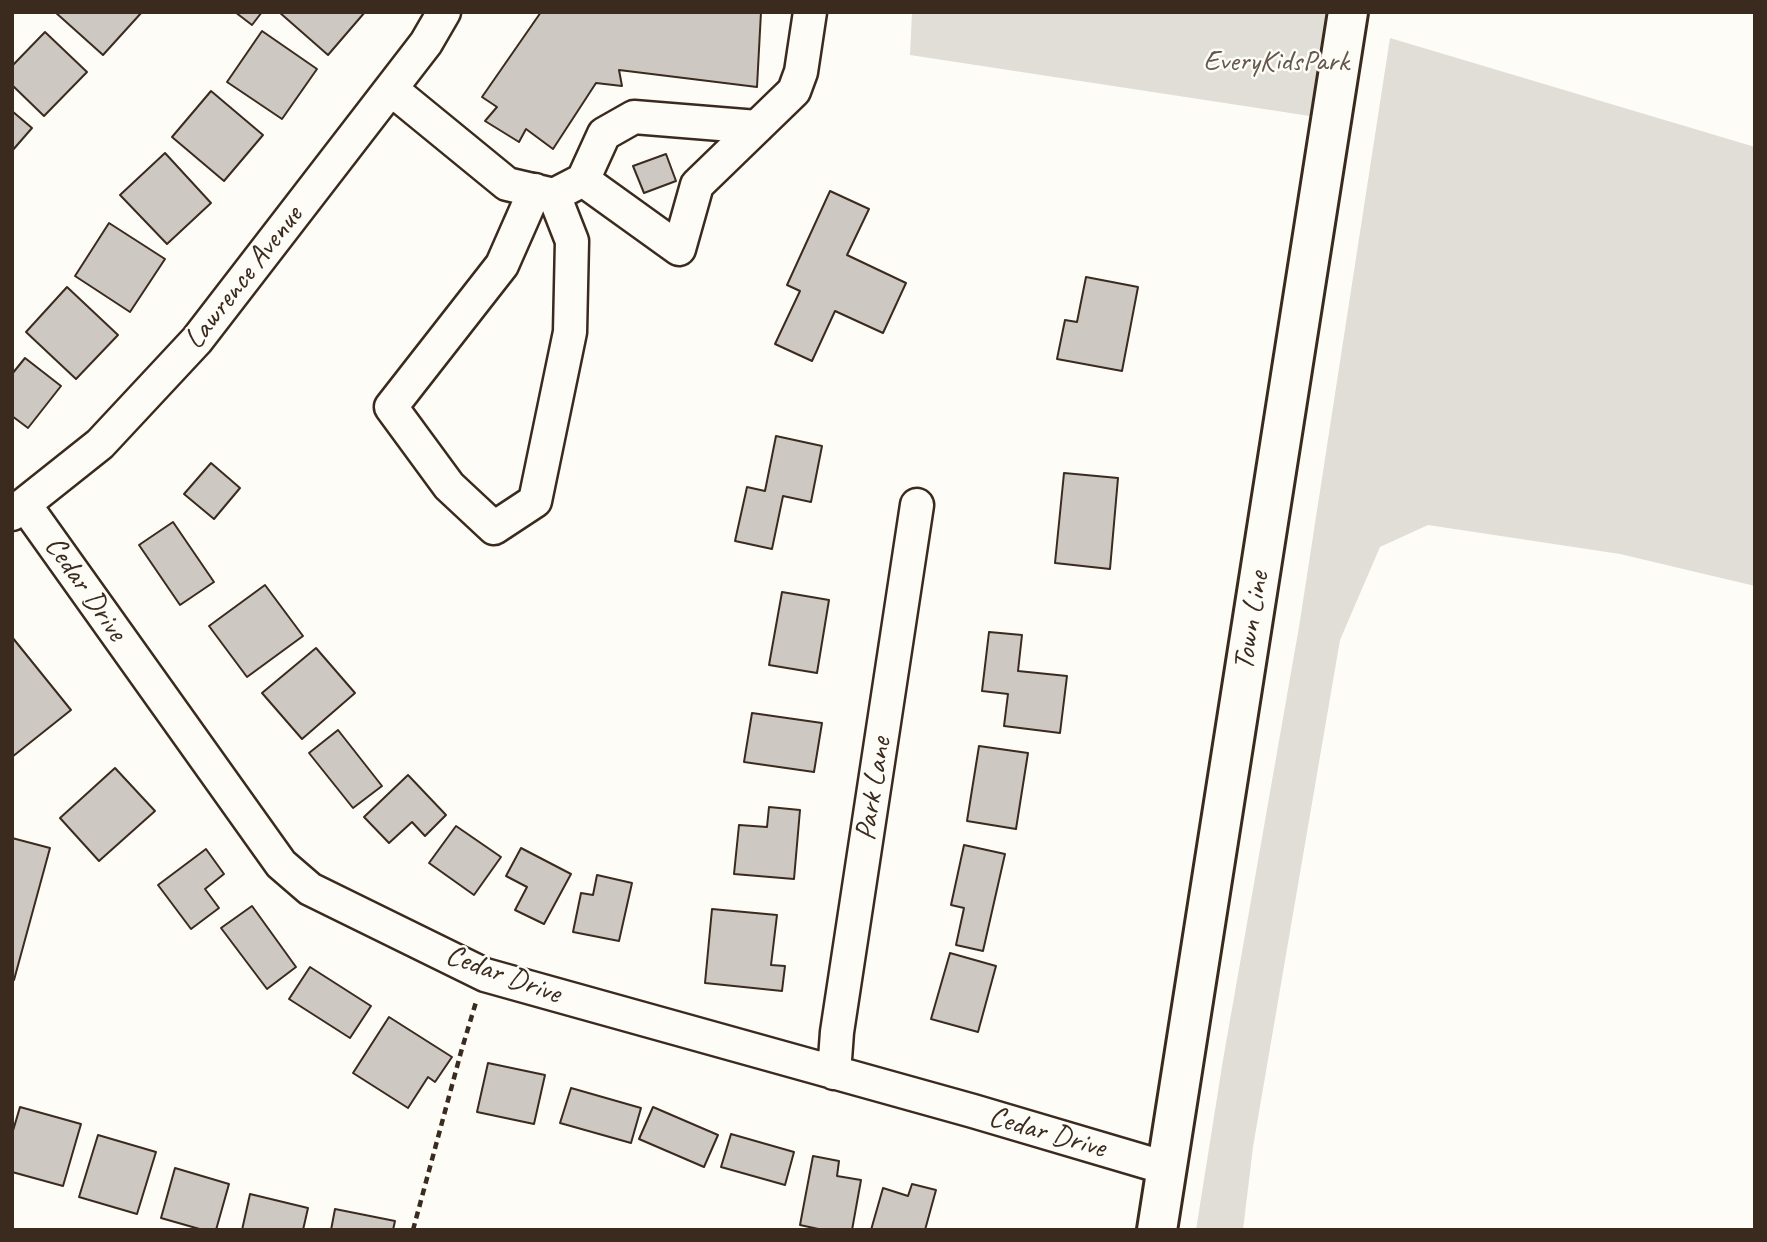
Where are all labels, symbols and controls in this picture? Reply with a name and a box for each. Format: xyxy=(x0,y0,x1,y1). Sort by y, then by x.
park label: EveryKidsPark xyxy=(1203,44,1349,80)
street label: Lawrence Avenue xyxy=(177,199,311,357)
street label: Cedar Drive xyxy=(36,530,134,648)
street label: Town Line xyxy=(1226,569,1278,673)
street label: Park Lane xyxy=(848,735,900,843)
street label: Cedar Drive xyxy=(441,938,565,1012)
street label: Cedar Drive xyxy=(985,1099,1109,1167)

